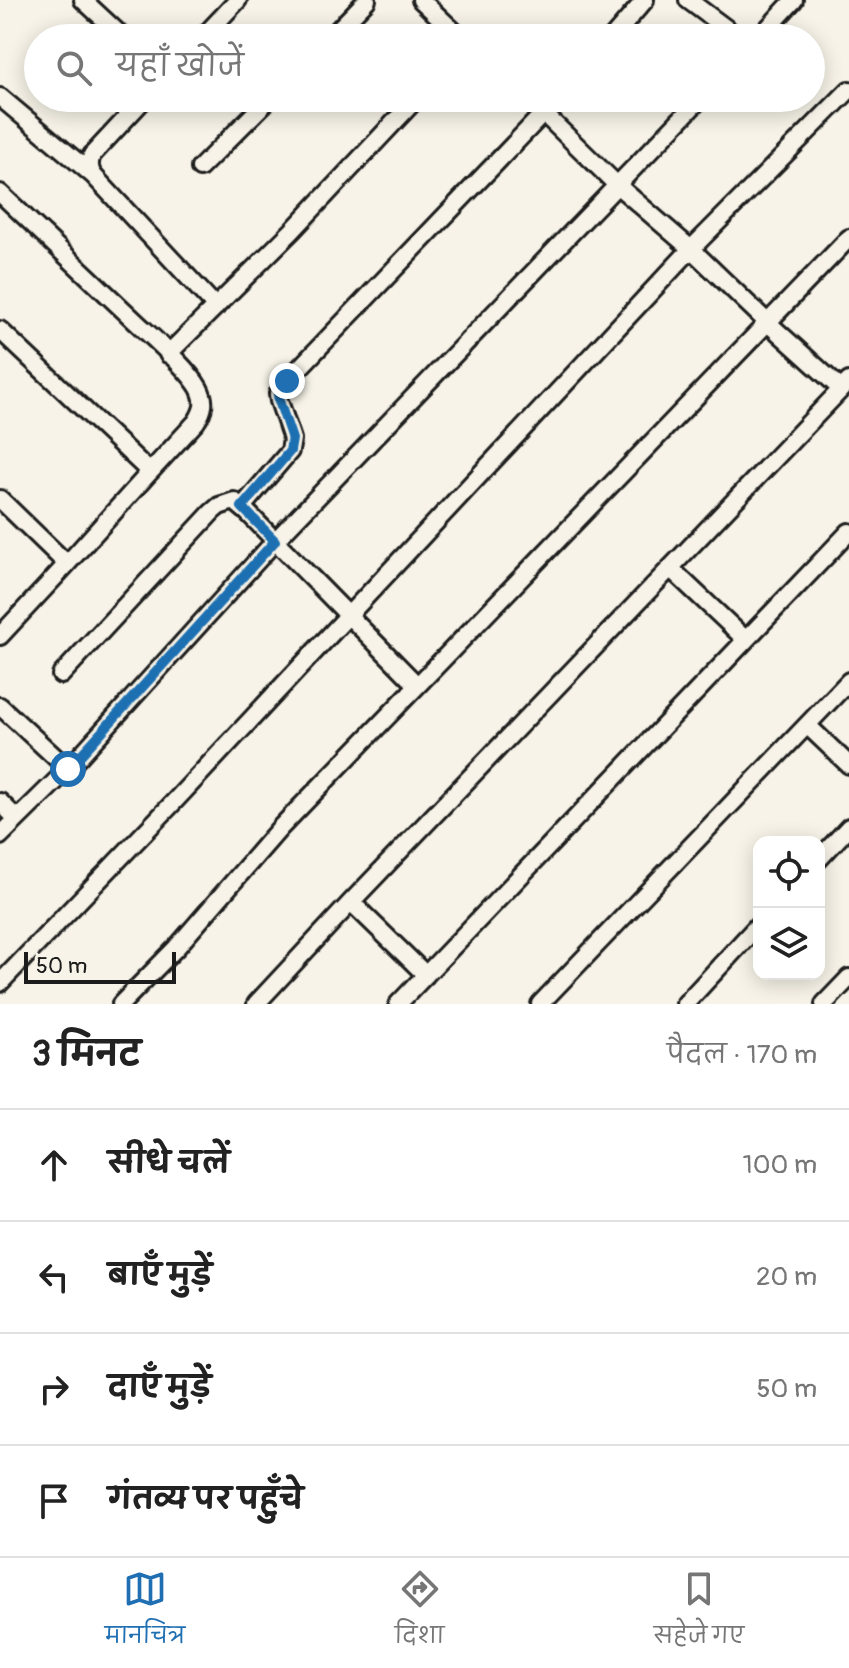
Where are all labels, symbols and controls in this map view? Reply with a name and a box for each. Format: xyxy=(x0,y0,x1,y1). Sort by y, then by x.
search box xyxy=(24,24,825,112)
icon: search xyxy=(52,46,96,90)
text: यहाँ खोजें xyxy=(116,48,244,85)
route end xyxy=(269,363,305,399)
route start xyxy=(50,751,86,787)
map controls xyxy=(753,836,825,980)
button: locate xyxy=(753,836,825,908)
button: layers xyxy=(753,908,825,980)
scale bar xyxy=(24,948,176,984)
text: 50 m xyxy=(36,952,87,980)
text: 3 मिनट xyxy=(32,1033,141,1076)
text: पैदल · 170 m xyxy=(667,1039,817,1071)
icon: ahead xyxy=(32,1143,76,1187)
text: सीधे चलें xyxy=(108,1145,230,1182)
text: 100 m xyxy=(743,1149,817,1181)
icon: left xyxy=(32,1255,76,1299)
text: बाएँ मुड़ें xyxy=(108,1257,212,1294)
text: 20 m xyxy=(756,1261,817,1293)
icon: right xyxy=(32,1367,76,1411)
text: दाएँ मुड़ें xyxy=(108,1369,211,1406)
text: 50 m xyxy=(756,1373,817,1405)
icon: arrive xyxy=(32,1479,76,1523)
text: गंतव्य पर पहुँचे xyxy=(108,1481,303,1518)
tab: मानचित्र xyxy=(105,1567,185,1660)
tab: दिशा xyxy=(395,1567,445,1660)
tab: सहेजे गए xyxy=(654,1567,744,1660)

